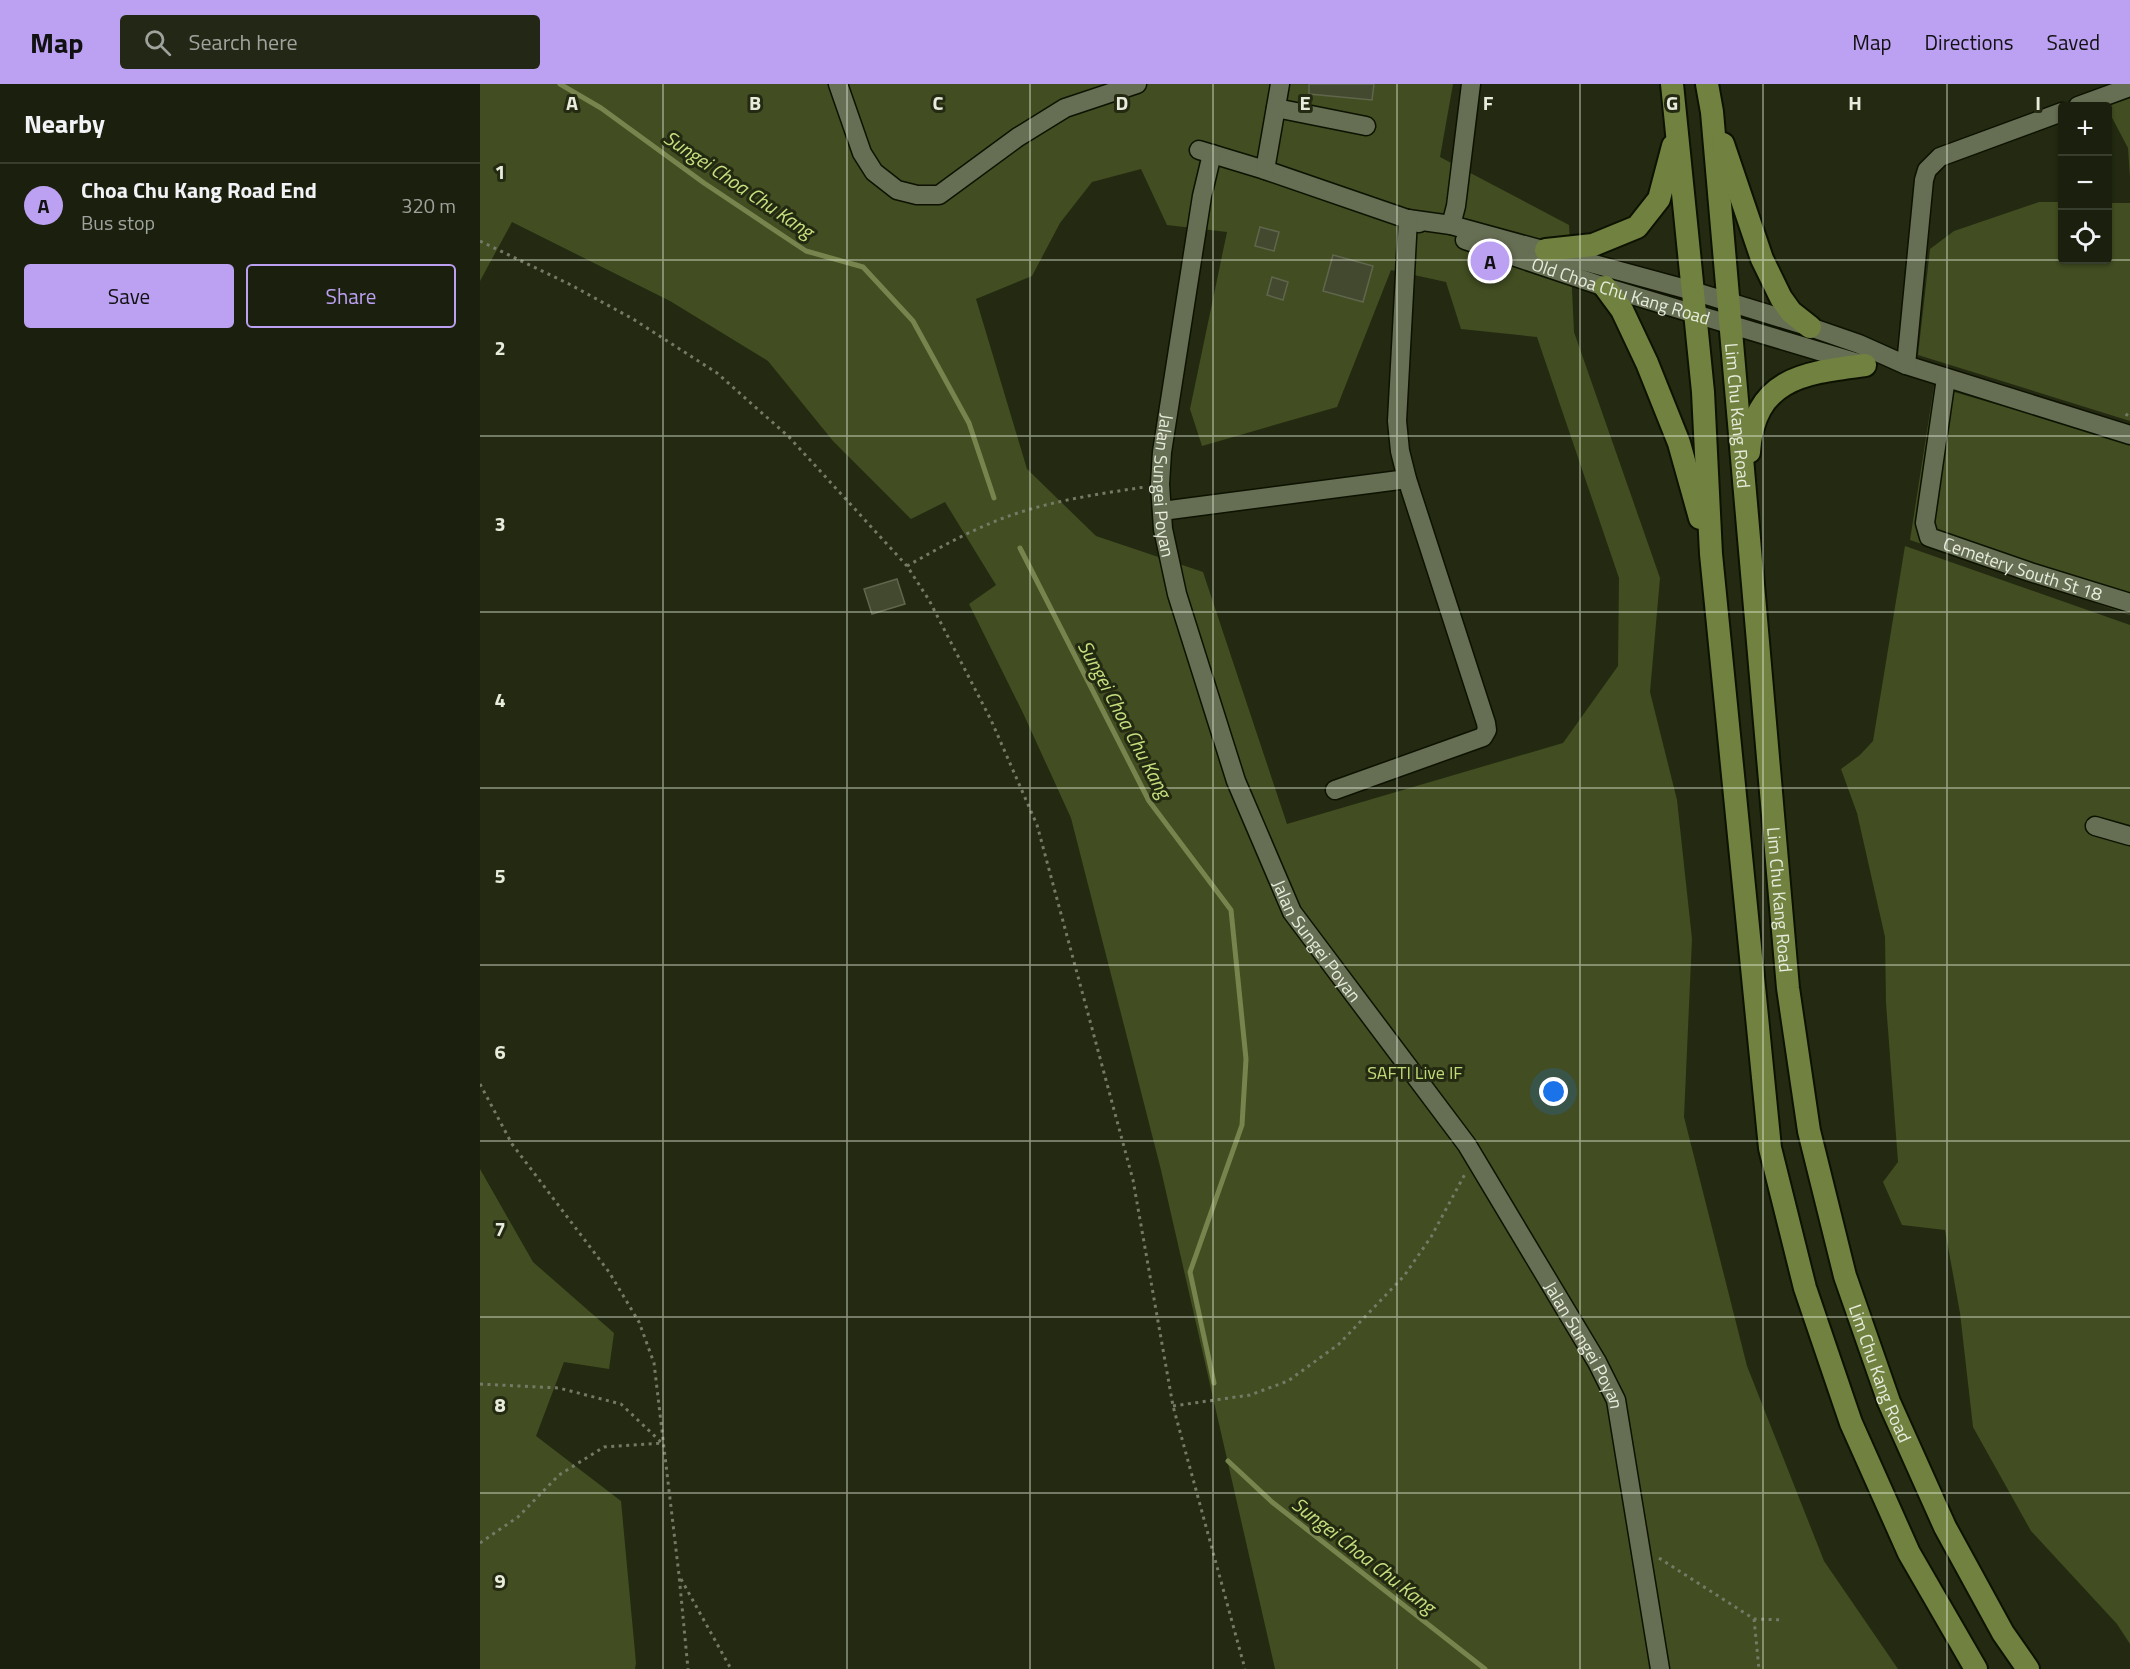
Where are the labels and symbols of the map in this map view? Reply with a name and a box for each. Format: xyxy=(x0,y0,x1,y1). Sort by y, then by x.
text: A xyxy=(566,87,578,118)
text: B xyxy=(749,87,761,118)
text: C xyxy=(933,87,944,118)
text: D xyxy=(1116,87,1128,118)
text: E xyxy=(1299,87,1311,118)
text: F xyxy=(1483,87,1494,118)
text: G xyxy=(1666,87,1678,118)
text: H xyxy=(1848,87,1862,118)
text: I xyxy=(2035,87,2041,118)
water label: Sungei Choa Chu Kang xyxy=(658,122,822,247)
text: 1 xyxy=(494,156,506,187)
pin: A xyxy=(1470,238,1510,284)
street label: Old Choa Chu Kang Road xyxy=(1528,250,1713,331)
text: 2 xyxy=(494,332,506,363)
street label: Lim Chu Kang Road xyxy=(1719,342,1758,489)
street label: Jalan Sungei Poyan xyxy=(1147,412,1182,560)
text: 3 xyxy=(494,508,506,539)
street label: Cemetery South St 18 xyxy=(1940,529,2106,607)
water label: Sungei Choa Chu Kang xyxy=(1070,634,1181,806)
text: 4 xyxy=(494,684,506,715)
street label: Lim Chu Kang Road xyxy=(1761,826,1800,973)
text: 5 xyxy=(494,860,506,891)
street label: Jalan Sungei Poyan xyxy=(1266,875,1368,1007)
text: 6 xyxy=(494,1036,506,1067)
park label: SAFTI Live IF xyxy=(1367,1059,1463,1086)
your location xyxy=(1539,1077,1568,1106)
text: 7 xyxy=(494,1213,506,1244)
street label: Jalan Sungei Poyan xyxy=(1538,1276,1631,1411)
street label: Lim Chu Kang Road xyxy=(1842,1300,1919,1447)
text: 8 xyxy=(494,1389,506,1420)
water label: Sungei Choa Chu Kang xyxy=(1285,1489,1445,1623)
text: 9 xyxy=(494,1565,506,1596)

